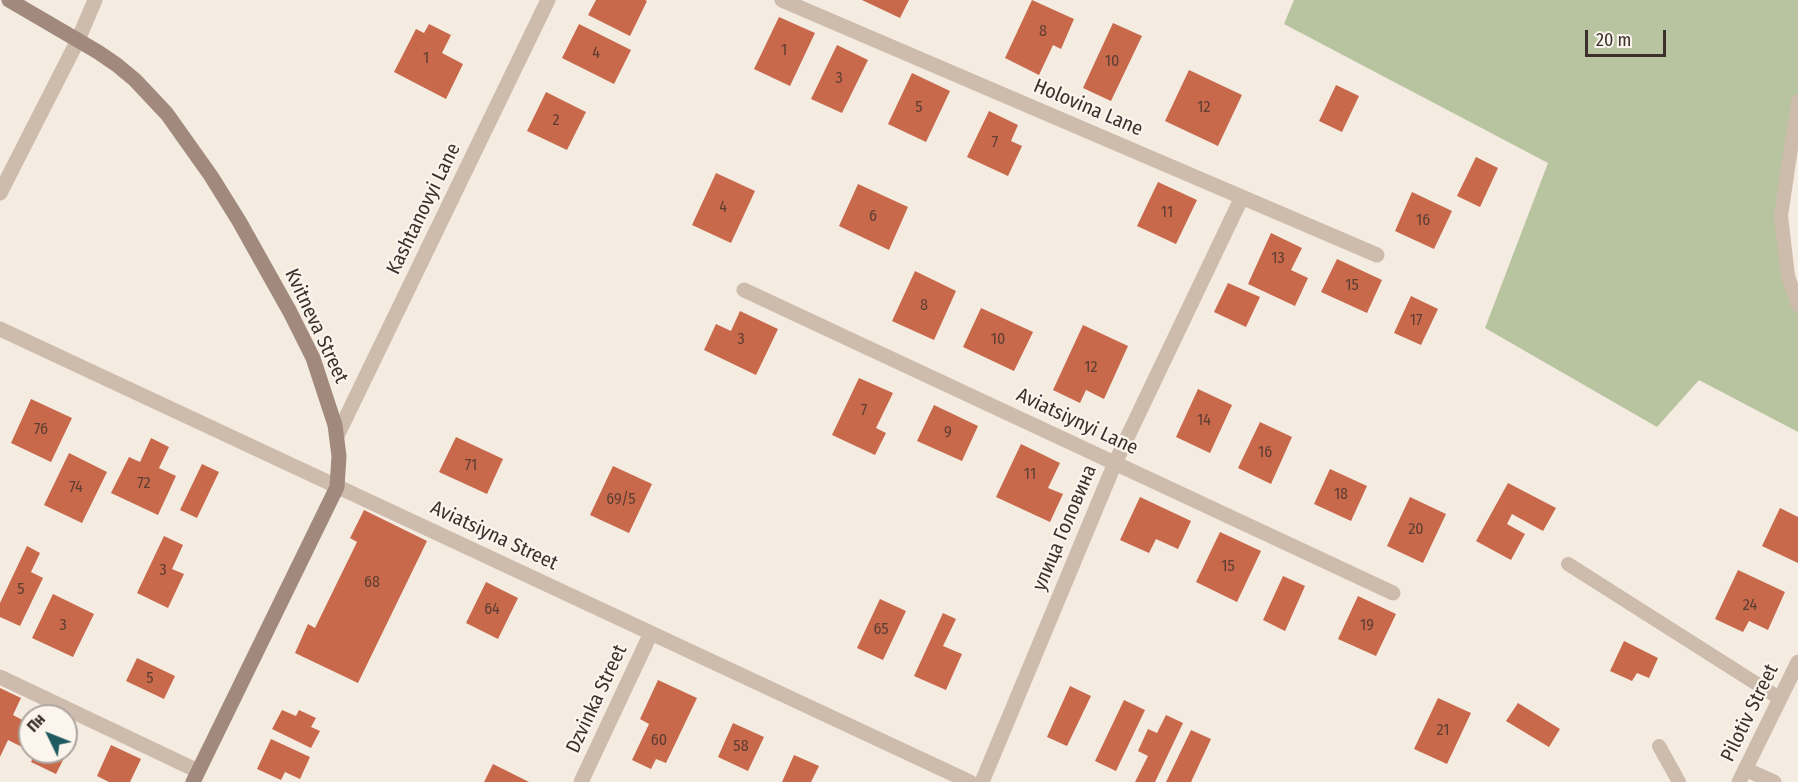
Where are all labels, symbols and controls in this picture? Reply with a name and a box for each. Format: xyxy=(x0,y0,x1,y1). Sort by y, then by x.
scale bar xyxy=(1588,18,1669,56)
house number: 8 xyxy=(1039,22,1047,42)
text: 20 m xyxy=(1596,29,1631,51)
house number: 1 xyxy=(781,41,787,61)
house number: 4 xyxy=(592,44,600,64)
house number: 1 xyxy=(423,49,429,69)
house number: 10 xyxy=(1105,52,1119,72)
house number: 3 xyxy=(835,69,843,89)
street label: Holovina Lane xyxy=(1030,74,1146,142)
house number: 5 xyxy=(915,98,923,118)
house number: 12 xyxy=(1197,98,1211,118)
house number: 2 xyxy=(552,111,560,131)
house number: 7 xyxy=(992,133,998,153)
street label: Kashtanovyi Lane xyxy=(382,140,466,278)
house number: 4 xyxy=(719,198,727,218)
house number: 11 xyxy=(1161,203,1173,223)
house number: 6 xyxy=(869,207,877,227)
house number: 16 xyxy=(1416,211,1430,231)
house number: 13 xyxy=(1271,249,1285,269)
street label: Kvitneva Street xyxy=(279,265,353,387)
house number: 15 xyxy=(1345,276,1359,296)
house number: 8 xyxy=(920,296,928,316)
house number: 17 xyxy=(1410,311,1422,331)
house number: 3 xyxy=(737,330,745,350)
house number: 10 xyxy=(991,330,1005,350)
house number: 12 xyxy=(1084,358,1098,378)
street label: Aviatsiynyi Lane xyxy=(1012,383,1142,461)
house number: 7 xyxy=(861,401,867,421)
house number: 14 xyxy=(1197,411,1211,431)
house number: 76 xyxy=(34,420,48,440)
house number: 9 xyxy=(944,423,952,443)
house number: 16 xyxy=(1258,443,1272,463)
house number: 71 xyxy=(465,456,477,476)
street label: улица Головина xyxy=(1028,461,1102,595)
house number: 11 xyxy=(1024,465,1036,485)
house number: 72 xyxy=(137,474,151,494)
house number: 74 xyxy=(69,478,83,498)
house number: 18 xyxy=(1334,485,1348,505)
house number: 69/5 xyxy=(606,490,636,510)
street label: Aviatsiyna Street xyxy=(427,496,561,576)
house number: 20 xyxy=(1408,520,1424,540)
house number: 15 xyxy=(1221,557,1235,577)
house number: 3 xyxy=(159,561,167,581)
house number: 68 xyxy=(364,573,380,593)
house number: 5 xyxy=(17,580,25,600)
house number: 24 xyxy=(1743,596,1757,616)
house number: 64 xyxy=(484,600,500,620)
house number: 3 xyxy=(59,616,67,636)
house number: 19 xyxy=(1360,616,1374,636)
house number: 65 xyxy=(873,620,889,640)
street label: Dzvinka Street xyxy=(562,641,632,757)
street label: Pilotiv Street xyxy=(1716,660,1784,766)
house number: 5 xyxy=(146,669,154,689)
north arrow xyxy=(18,704,78,764)
text: Пн xyxy=(23,710,49,736)
house number: 21 xyxy=(1437,721,1449,741)
house number: 60 xyxy=(651,731,667,751)
house number: 58 xyxy=(733,737,749,757)

